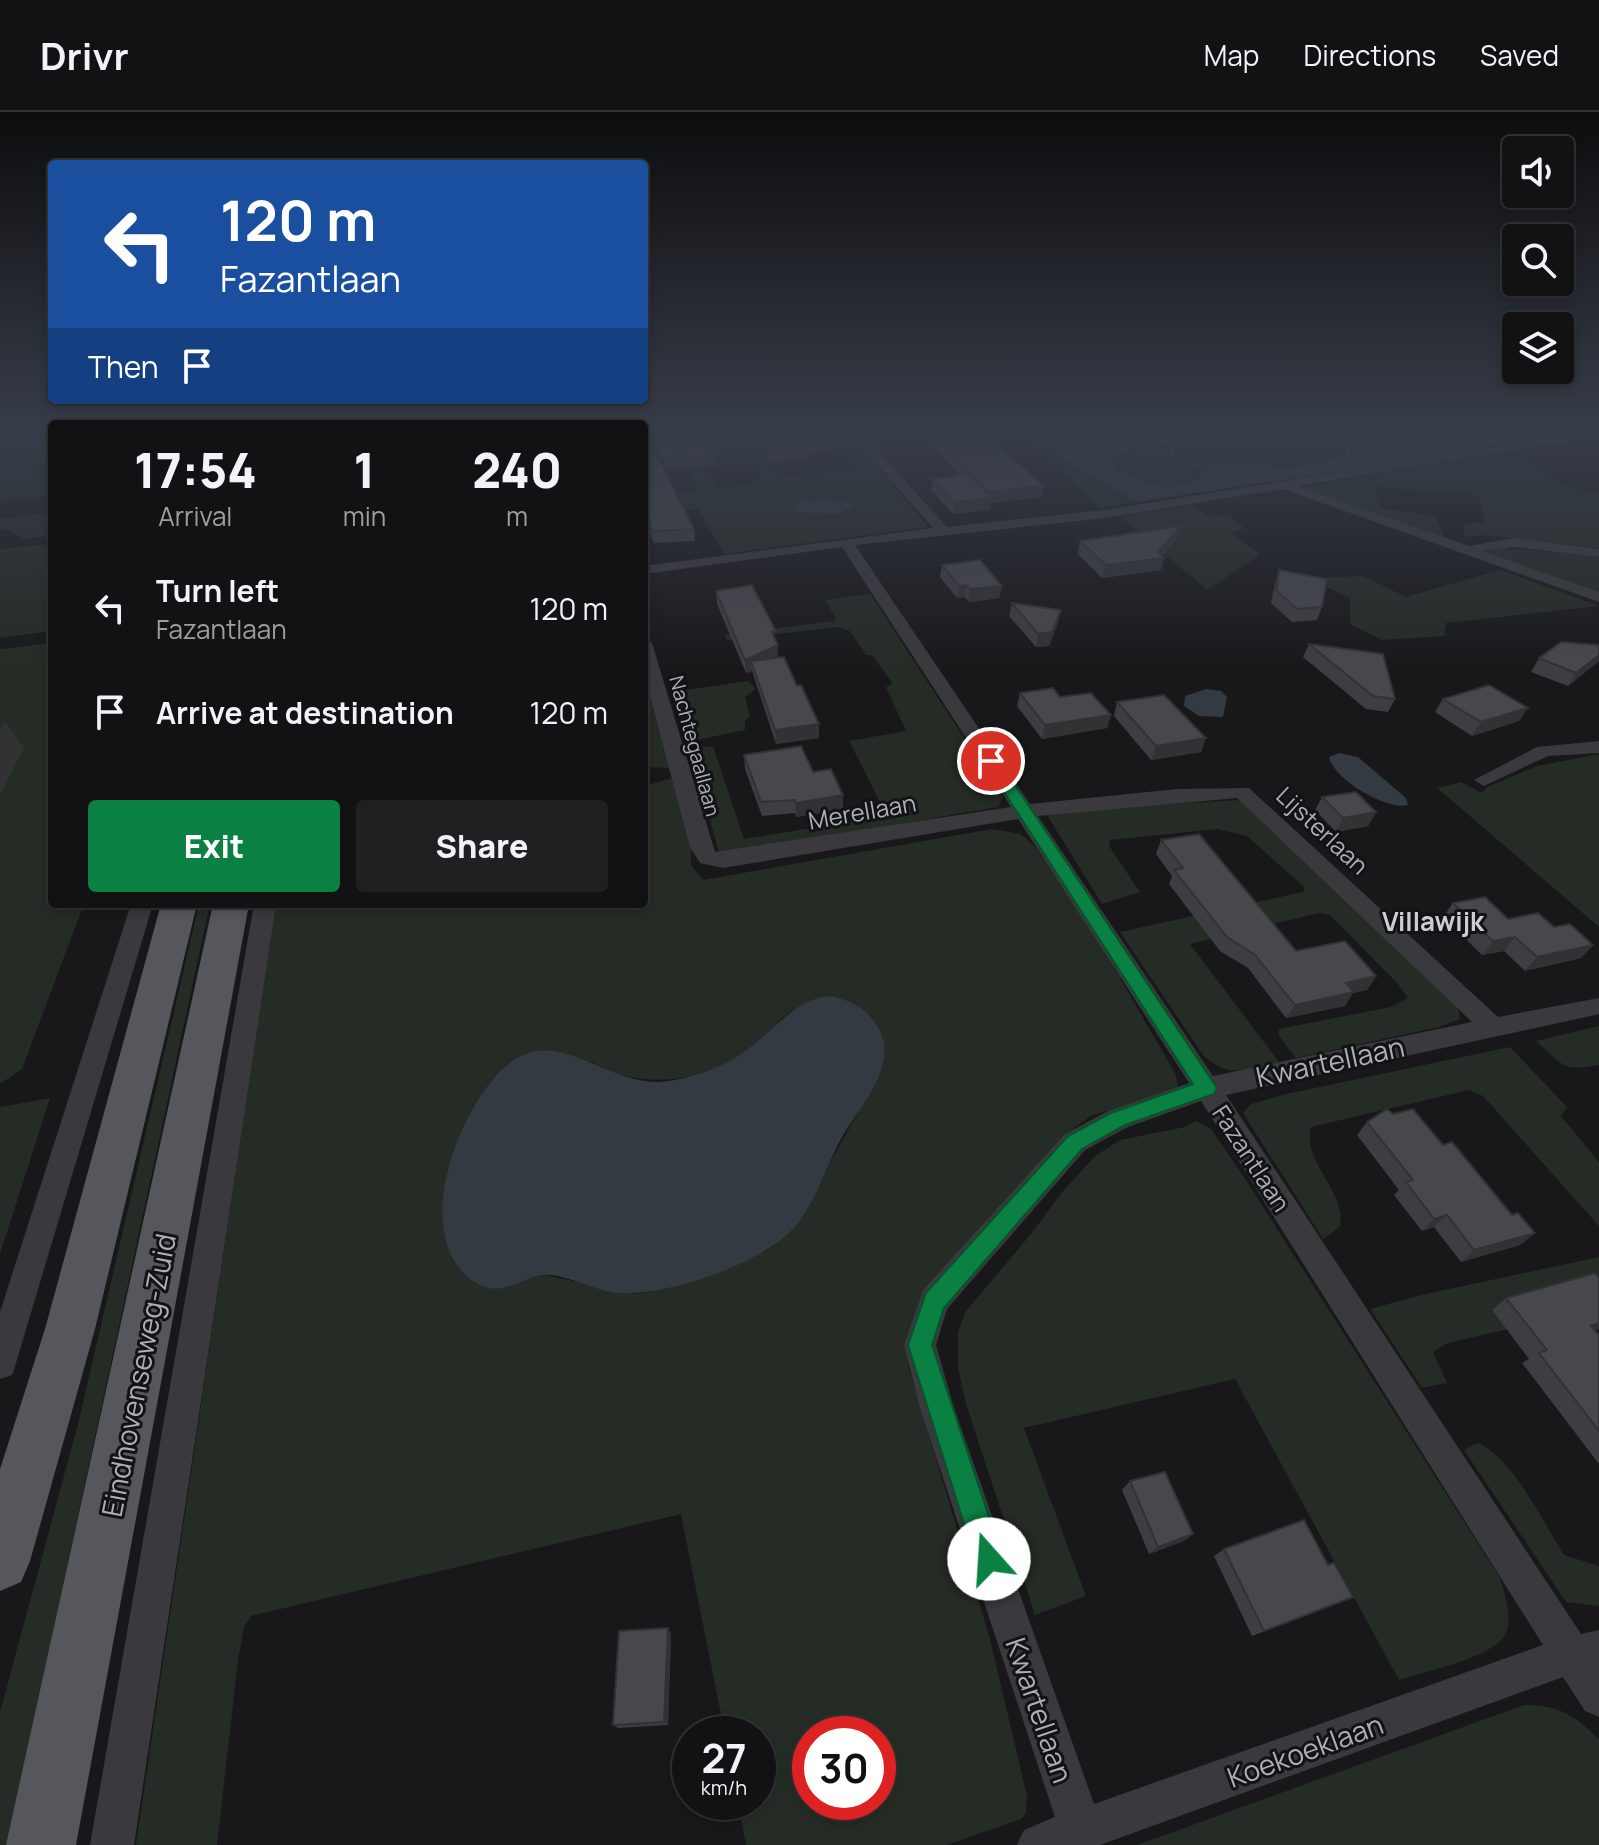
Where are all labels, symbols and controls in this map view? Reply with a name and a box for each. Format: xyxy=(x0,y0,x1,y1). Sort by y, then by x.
text: Drivr xyxy=(40,29,129,81)
text: Map xyxy=(1204,36,1259,74)
text: Directions xyxy=(1303,36,1436,74)
text: Saved xyxy=(1480,36,1559,74)
map controls xyxy=(1502,136,1574,384)
button: sound xyxy=(1502,136,1574,208)
text: 120 m xyxy=(220,181,376,258)
icon: left xyxy=(88,192,192,296)
button: search xyxy=(1502,224,1574,296)
text: Fazantlaan xyxy=(220,254,401,303)
button: layers xyxy=(1502,312,1574,384)
icon: arrive xyxy=(175,344,219,388)
text: Then xyxy=(88,346,159,387)
text: 17:54 xyxy=(134,437,257,502)
text: 1 xyxy=(354,437,375,502)
text: 240 xyxy=(472,437,562,502)
text: Arrival xyxy=(158,498,232,534)
text: min xyxy=(343,498,386,534)
text: m xyxy=(506,498,528,534)
text: Turn left xyxy=(156,570,279,611)
icon: left xyxy=(88,586,132,630)
text: 120 m xyxy=(529,588,608,629)
text: Fazantlaan xyxy=(156,611,287,647)
street label: Nachtegaallaan xyxy=(663,673,727,819)
icon: arrive xyxy=(88,690,132,734)
text: Arrive at destination xyxy=(156,692,454,733)
text: 120 m xyxy=(529,692,608,733)
pin xyxy=(957,727,1025,795)
icon: arrive xyxy=(969,739,1013,783)
street label: Lijsterlaan xyxy=(1270,779,1376,881)
street label: Merellaan xyxy=(806,785,918,837)
button: Exit xyxy=(88,800,340,892)
button: Share xyxy=(356,800,608,892)
district label: Villawijk xyxy=(1382,903,1485,939)
street label: Kwartellaan xyxy=(1252,1027,1408,1095)
street label: Fazantlaan xyxy=(1205,1098,1299,1218)
street label: Eindhovenseweg-Zuid xyxy=(92,1230,184,1520)
position arrow xyxy=(947,1517,1031,1601)
street label: Kwartellaan xyxy=(997,1633,1083,1787)
street label: Koekoeklaan xyxy=(1222,1704,1388,1796)
speed limit sign: 30 xyxy=(792,1716,896,1820)
text: 27 xyxy=(701,1730,747,1785)
text: km/h xyxy=(701,1774,747,1801)

